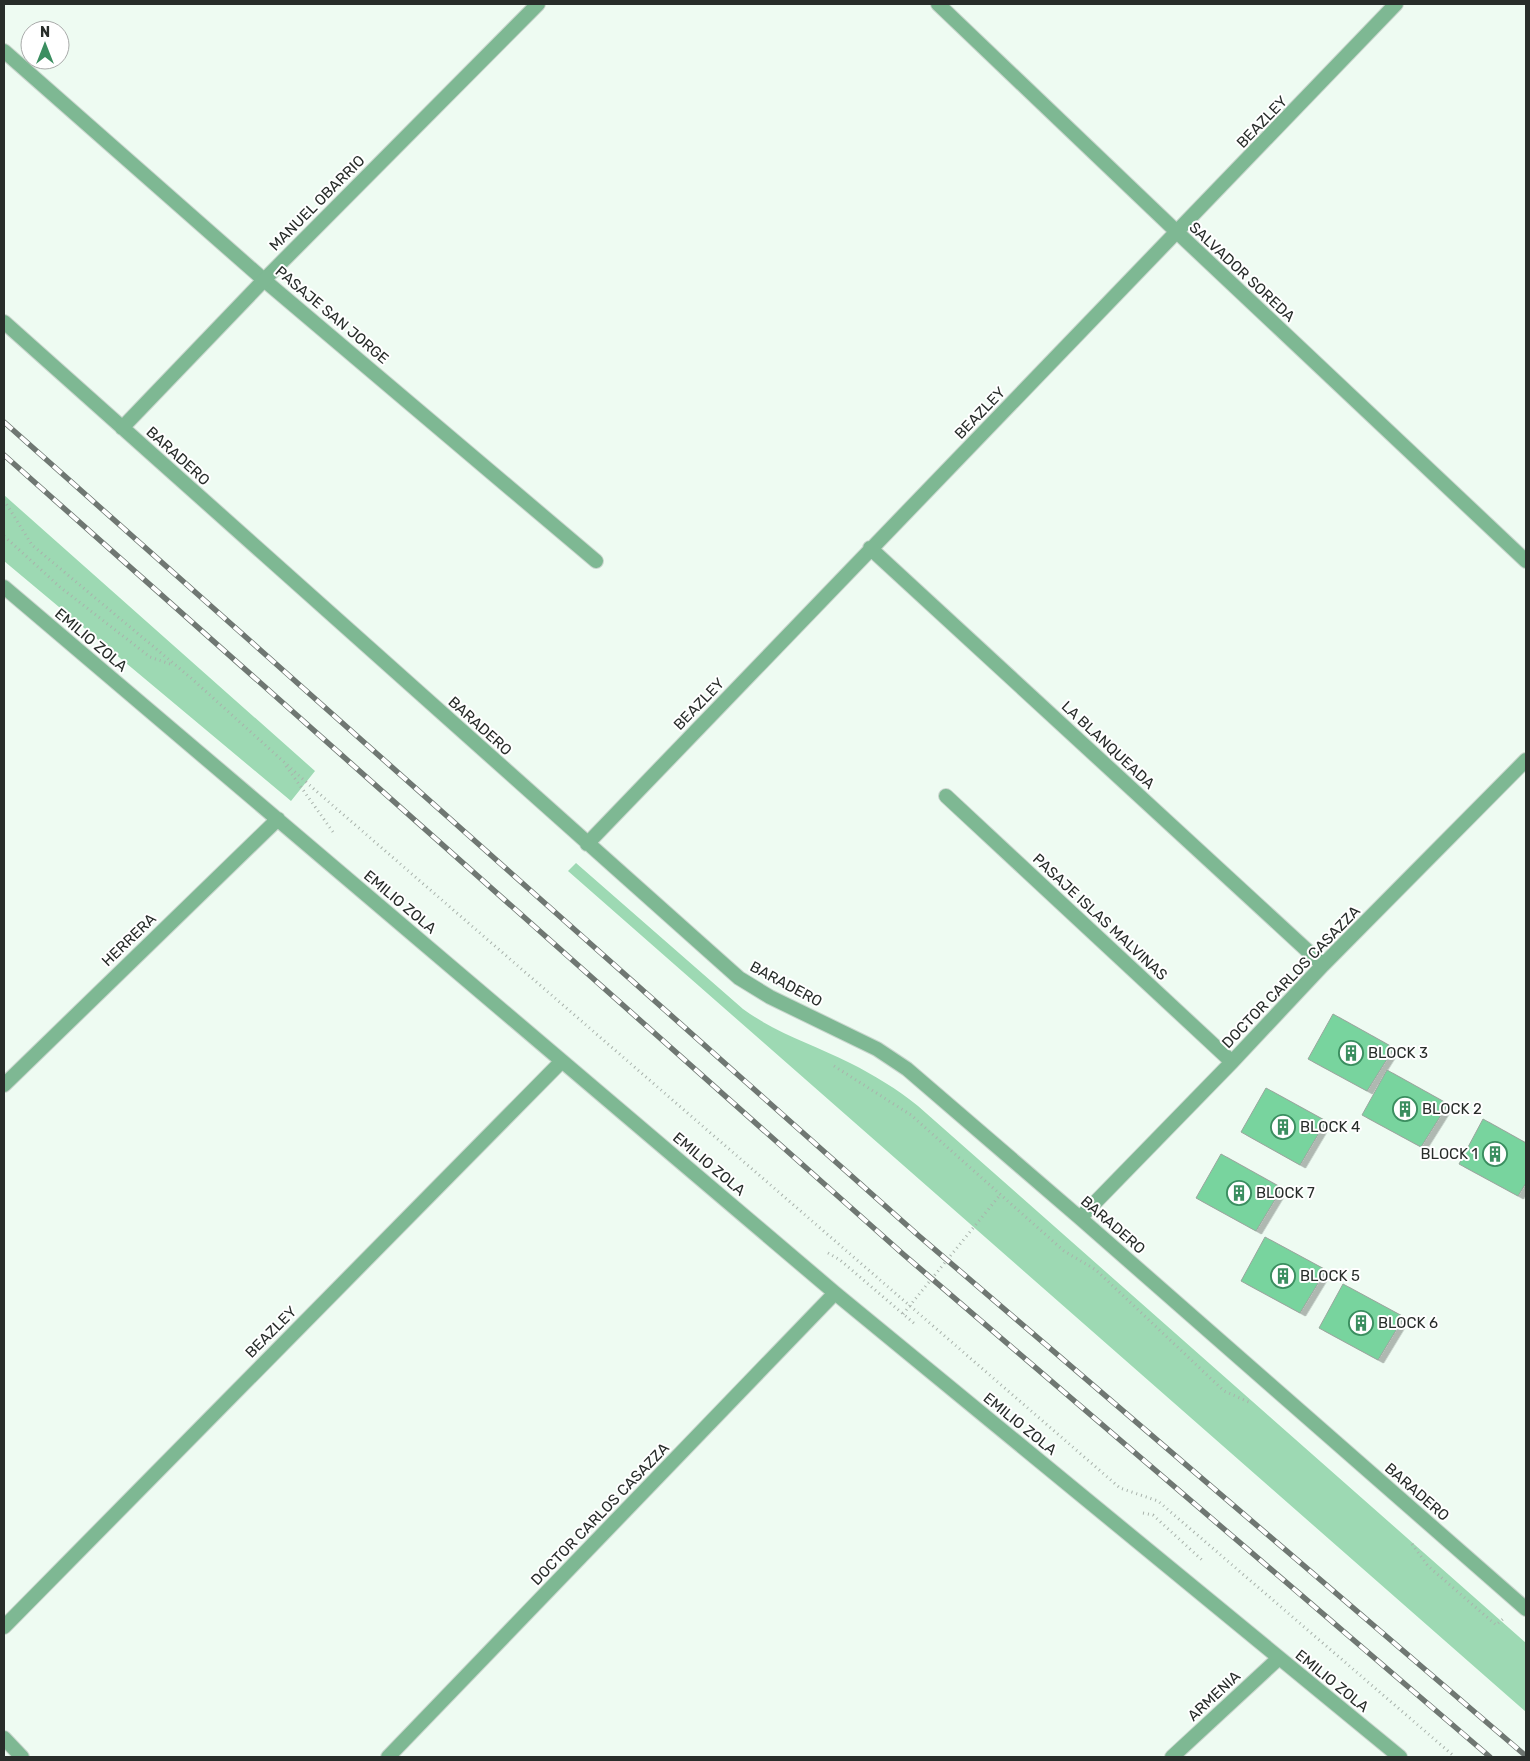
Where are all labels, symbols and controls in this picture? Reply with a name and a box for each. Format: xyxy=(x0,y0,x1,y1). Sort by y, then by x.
north arrow xyxy=(20,20,70,70)
text: N xyxy=(40,24,50,41)
street label: BEAZLEY xyxy=(1233,92,1291,152)
street label: MANUEL OBARRIO xyxy=(265,151,369,255)
street label: SALVADOR SOREDA xyxy=(1185,218,1299,326)
street label: PASAJE SAN JORGE xyxy=(272,262,392,368)
street label: BEAZLEY xyxy=(951,383,1009,443)
street label: BARADERO xyxy=(143,423,213,489)
street label: EMILIO ZOLA xyxy=(51,604,131,676)
street label: BEAZLEY xyxy=(670,674,728,734)
street label: BARADERO xyxy=(445,693,515,759)
street label: LA BLANQUEADA xyxy=(1058,697,1158,793)
street label: PASAJE ISLAS MALVINAS xyxy=(1029,850,1171,984)
street label: EMILIO ZOLA xyxy=(360,866,440,938)
street label: DOCTOR CARLOS CASAZZA xyxy=(1218,902,1364,1052)
street label: HERRERA xyxy=(98,910,160,970)
street label: BARADERO xyxy=(747,957,825,1011)
building icon: BLOCK 3 xyxy=(1338,1040,1364,1066)
place label: BLOCK 3 xyxy=(1368,1044,1428,1062)
building icon: BLOCK 2 xyxy=(1392,1096,1418,1122)
place label: BLOCK 2 xyxy=(1422,1100,1482,1118)
building icon: BLOCK 4 xyxy=(1270,1114,1296,1140)
place label: BLOCK 4 xyxy=(1300,1118,1360,1136)
street label: EMILIO ZOLA xyxy=(669,1128,749,1200)
building icon: BLOCK 1 xyxy=(1482,1141,1508,1167)
place label: BLOCK 1 xyxy=(1421,1145,1478,1163)
building icon: BLOCK 7 xyxy=(1226,1180,1252,1206)
place label: BLOCK 7 xyxy=(1256,1184,1315,1202)
street label: BARADERO xyxy=(1077,1192,1149,1258)
building icon: BLOCK 5 xyxy=(1270,1263,1296,1289)
place label: BLOCK 5 xyxy=(1300,1267,1360,1285)
street label: BEAZLEY xyxy=(242,1302,301,1361)
building icon: BLOCK 6 xyxy=(1348,1310,1374,1336)
place label: BLOCK 6 xyxy=(1378,1314,1438,1332)
street label: EMILIO ZOLA xyxy=(980,1389,1060,1459)
street label: DOCTOR CARLOS CASAZZA xyxy=(527,1439,673,1589)
street label: BARADERO xyxy=(1381,1459,1453,1525)
street label: EMILIO ZOLA xyxy=(1292,1646,1372,1716)
street label: ARMENIA xyxy=(1184,1667,1244,1725)

